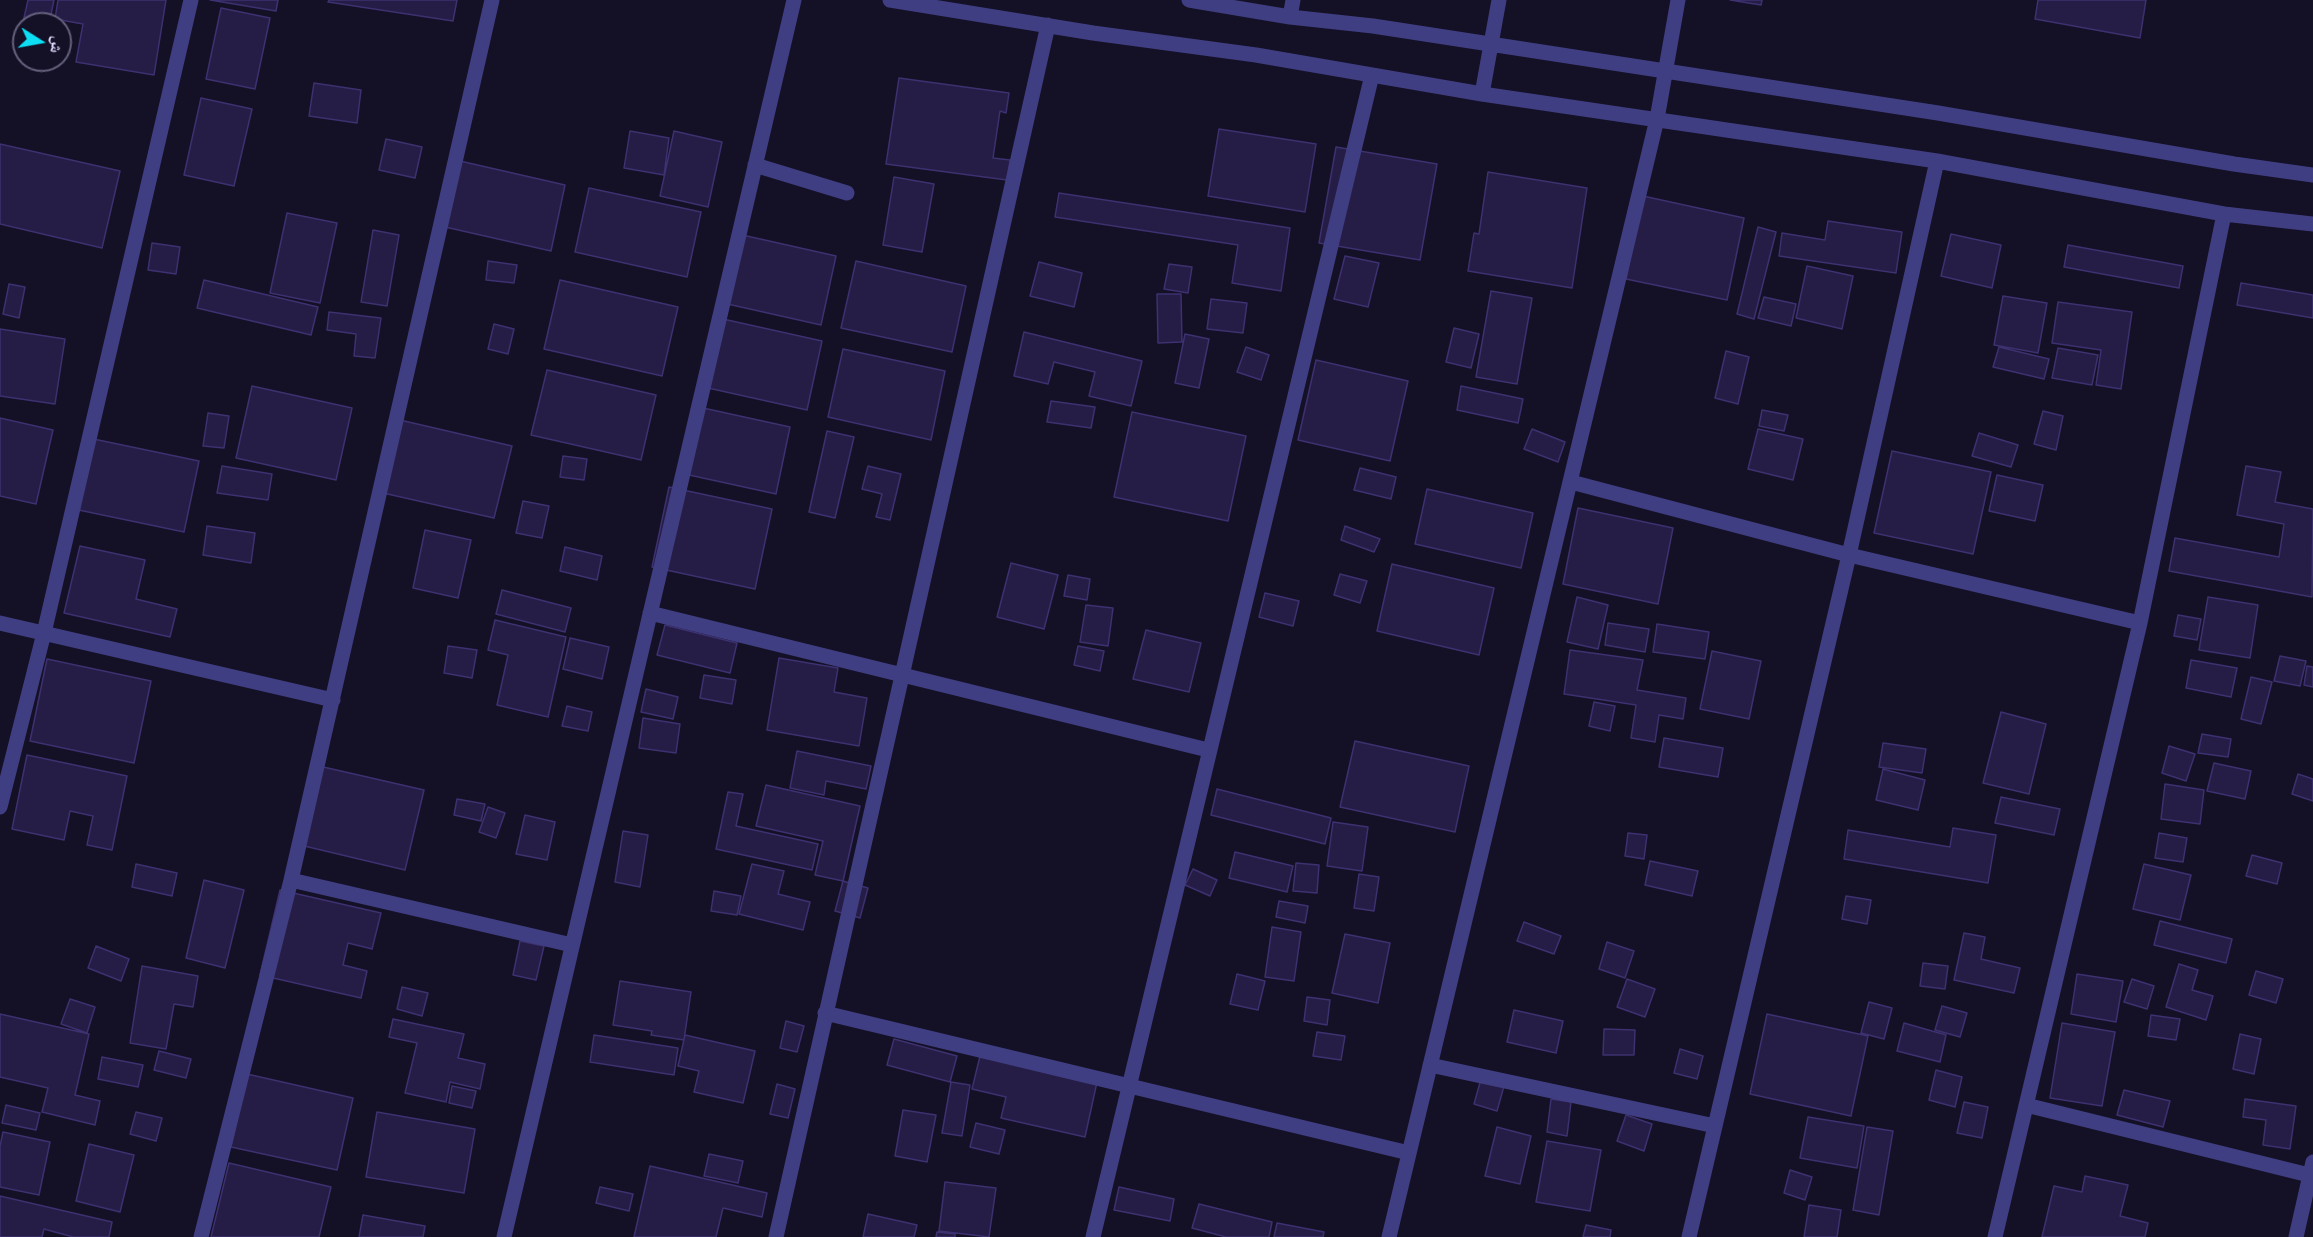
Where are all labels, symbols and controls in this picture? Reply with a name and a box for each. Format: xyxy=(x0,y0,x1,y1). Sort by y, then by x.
north arrow xyxy=(12,12,72,72)
text: ش xyxy=(47,35,69,55)

